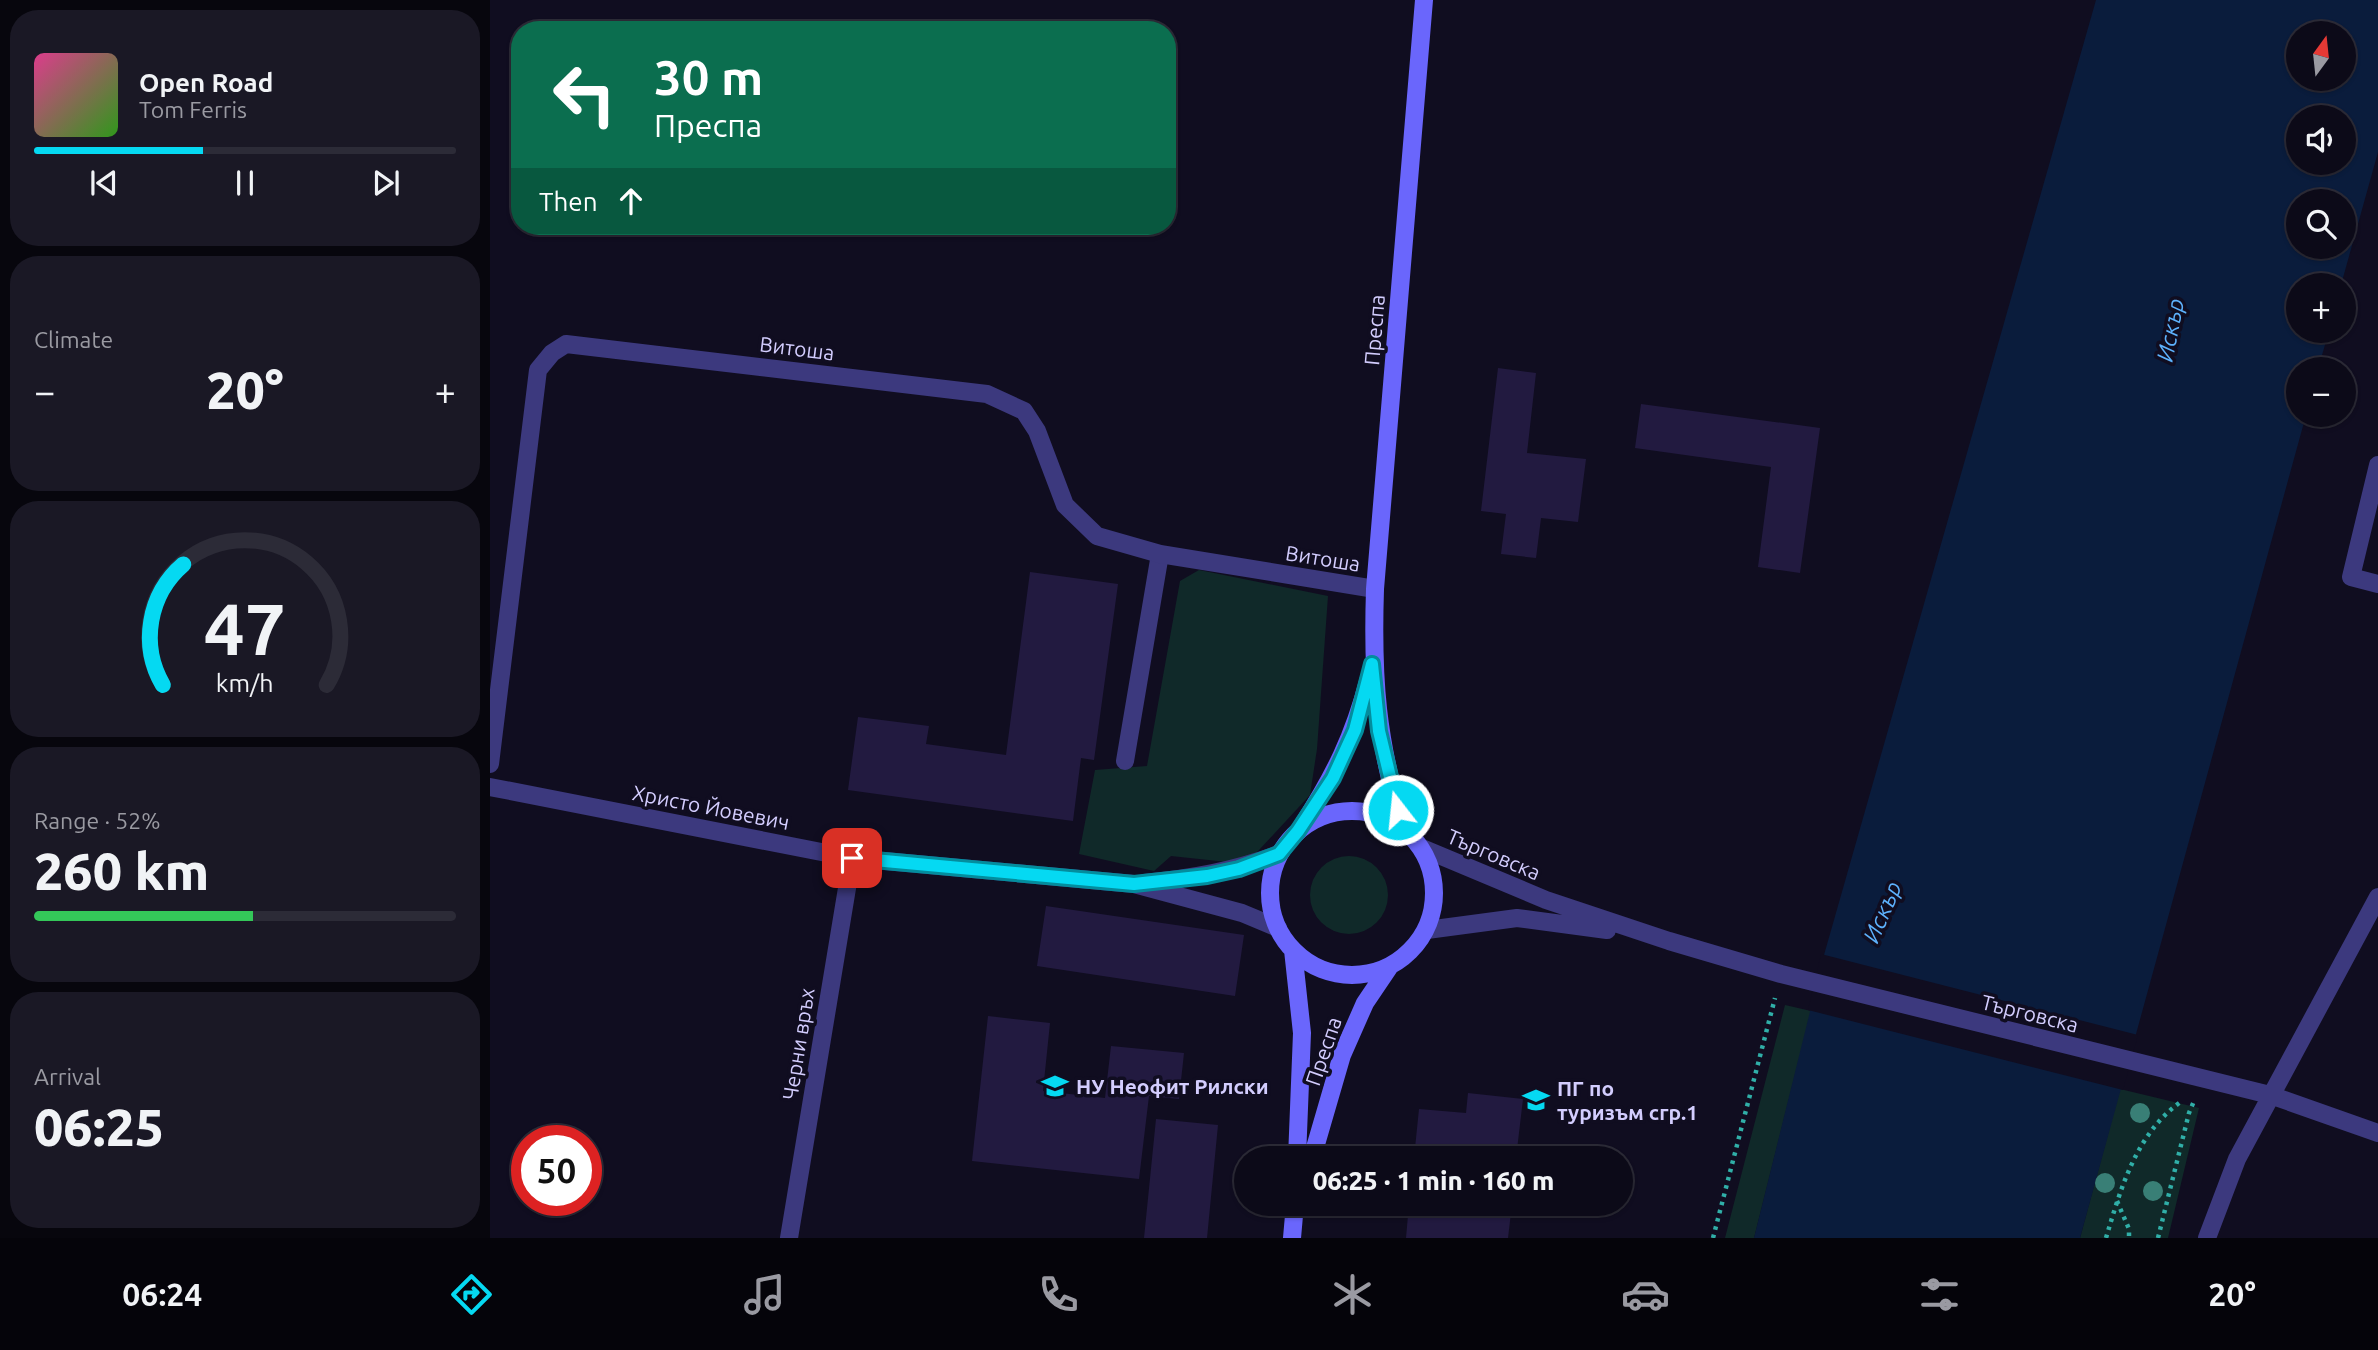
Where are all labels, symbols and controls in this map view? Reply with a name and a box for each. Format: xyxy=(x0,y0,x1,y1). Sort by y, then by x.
north arrow xyxy=(2286,21,2356,91)
map controls xyxy=(2286,21,2356,427)
icon: left xyxy=(539,49,630,140)
text: 30 m xyxy=(654,49,763,104)
text: Open Road xyxy=(139,68,273,97)
text: Tom Ferris xyxy=(139,97,247,122)
button: sound xyxy=(2286,105,2356,175)
text: Преспа xyxy=(654,107,762,143)
icon: previous xyxy=(85,164,123,202)
icon: pause xyxy=(226,164,264,202)
icon: next xyxy=(367,164,405,202)
icon: ahead xyxy=(612,182,650,220)
text: Then xyxy=(539,187,598,216)
button: search xyxy=(2286,189,2356,259)
button: + xyxy=(2286,273,2356,343)
street label: Преспа xyxy=(1359,294,1389,366)
water label: Искър xyxy=(2152,296,2188,364)
text: Climate xyxy=(34,327,113,352)
street label: Витоша xyxy=(758,332,836,364)
button: − xyxy=(2286,357,2356,427)
text: 20° xyxy=(206,361,284,419)
text: − xyxy=(34,370,55,412)
text: + xyxy=(435,370,456,412)
street label: Витоша xyxy=(1284,540,1362,576)
text: 47 xyxy=(204,587,286,669)
text: km/h xyxy=(216,669,274,697)
position arrow xyxy=(1361,773,1435,847)
street label: Христо Йовевич xyxy=(630,780,792,834)
text: Range · 52% xyxy=(34,808,161,833)
street label: Търговска xyxy=(1444,824,1544,884)
pin xyxy=(822,828,882,888)
icon: arrive xyxy=(833,839,871,877)
text: 260 km xyxy=(34,842,209,900)
water label: Искър xyxy=(1858,878,1906,946)
street label: Черни връх xyxy=(777,986,819,1102)
street label: Търговска xyxy=(1979,989,2081,1037)
street label: Преспа xyxy=(1300,1014,1346,1088)
text: Arrival xyxy=(34,1064,101,1089)
school or university icon: НУ Неофит Рилски xyxy=(1040,1071,1070,1101)
place label: НУ Неофит Рилски xyxy=(1076,1074,1269,1098)
place label: ПГ по туризъм сгр.1 xyxy=(1557,1076,1698,1124)
school or university icon: ПГ по туризъм сгр.1 xyxy=(1521,1085,1551,1115)
text: 06:25 xyxy=(34,1098,164,1156)
speed limit sign: 50 xyxy=(511,1125,602,1216)
text: 06:25 · 1 min · 160 m xyxy=(1313,1166,1554,1195)
icon: directions xyxy=(447,1270,496,1319)
icon: music xyxy=(740,1270,789,1319)
icon: phone xyxy=(1034,1270,1083,1319)
icon: climate xyxy=(1328,1270,1377,1319)
icon: car xyxy=(1621,1270,1670,1319)
icon: filters xyxy=(1915,1270,1964,1319)
text: 06:24 xyxy=(122,1276,202,1312)
text: 20° xyxy=(2208,1276,2256,1312)

